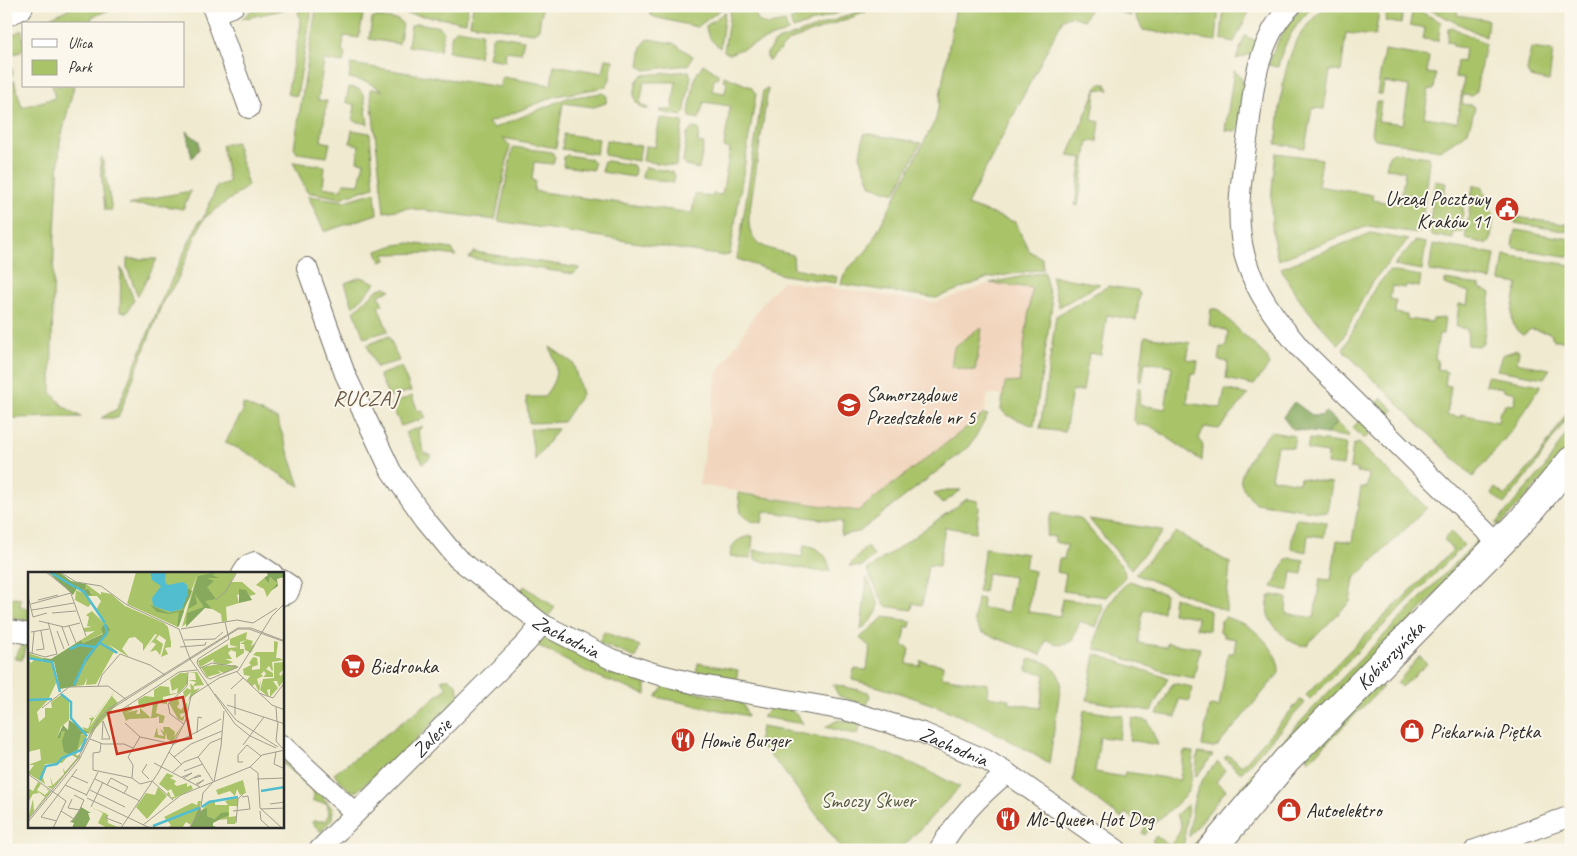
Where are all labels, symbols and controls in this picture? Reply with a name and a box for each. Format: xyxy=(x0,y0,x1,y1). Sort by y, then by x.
legend xyxy=(22,22,185,88)
text: Ulica xyxy=(68,34,93,53)
text: Park xyxy=(68,58,93,77)
place label: Urząd Pocztowy Kraków 11 xyxy=(1385,186,1492,234)
public building icon: Urząd Pocztowy Kraków 11 xyxy=(1494,196,1520,222)
place label: Samorządowe Przedszkole nr 5 xyxy=(866,382,976,430)
district label: RUCZAJ xyxy=(333,384,402,412)
school or university icon: Samorządowe Przedszkole nr 5 xyxy=(836,392,862,418)
inset map xyxy=(28,572,284,828)
street label: Zachodnia xyxy=(528,609,605,664)
street label: Kobierzyńska xyxy=(1351,614,1431,695)
supermarket icon: Biedronka xyxy=(340,653,366,679)
place label: Biedronka xyxy=(370,654,439,679)
street label: Zalesie xyxy=(406,711,458,763)
shop icon: Piekarnia Piętka xyxy=(1399,718,1425,744)
place label: Piekarnia Piętka xyxy=(1430,719,1541,744)
street label: Zachodnia xyxy=(916,721,993,772)
restaurant icon: Homie Burger xyxy=(670,727,696,753)
place label: Homie Burger xyxy=(700,728,792,753)
park label: Smoczy Skwer xyxy=(821,788,917,813)
shop icon: Autoelektro xyxy=(1276,797,1302,823)
place label: Autoelektro xyxy=(1306,798,1383,823)
restaurant icon: Mc-Queen Hot Dog xyxy=(995,806,1021,832)
place label: Mc-Queen Hot Dog xyxy=(1026,807,1156,832)

